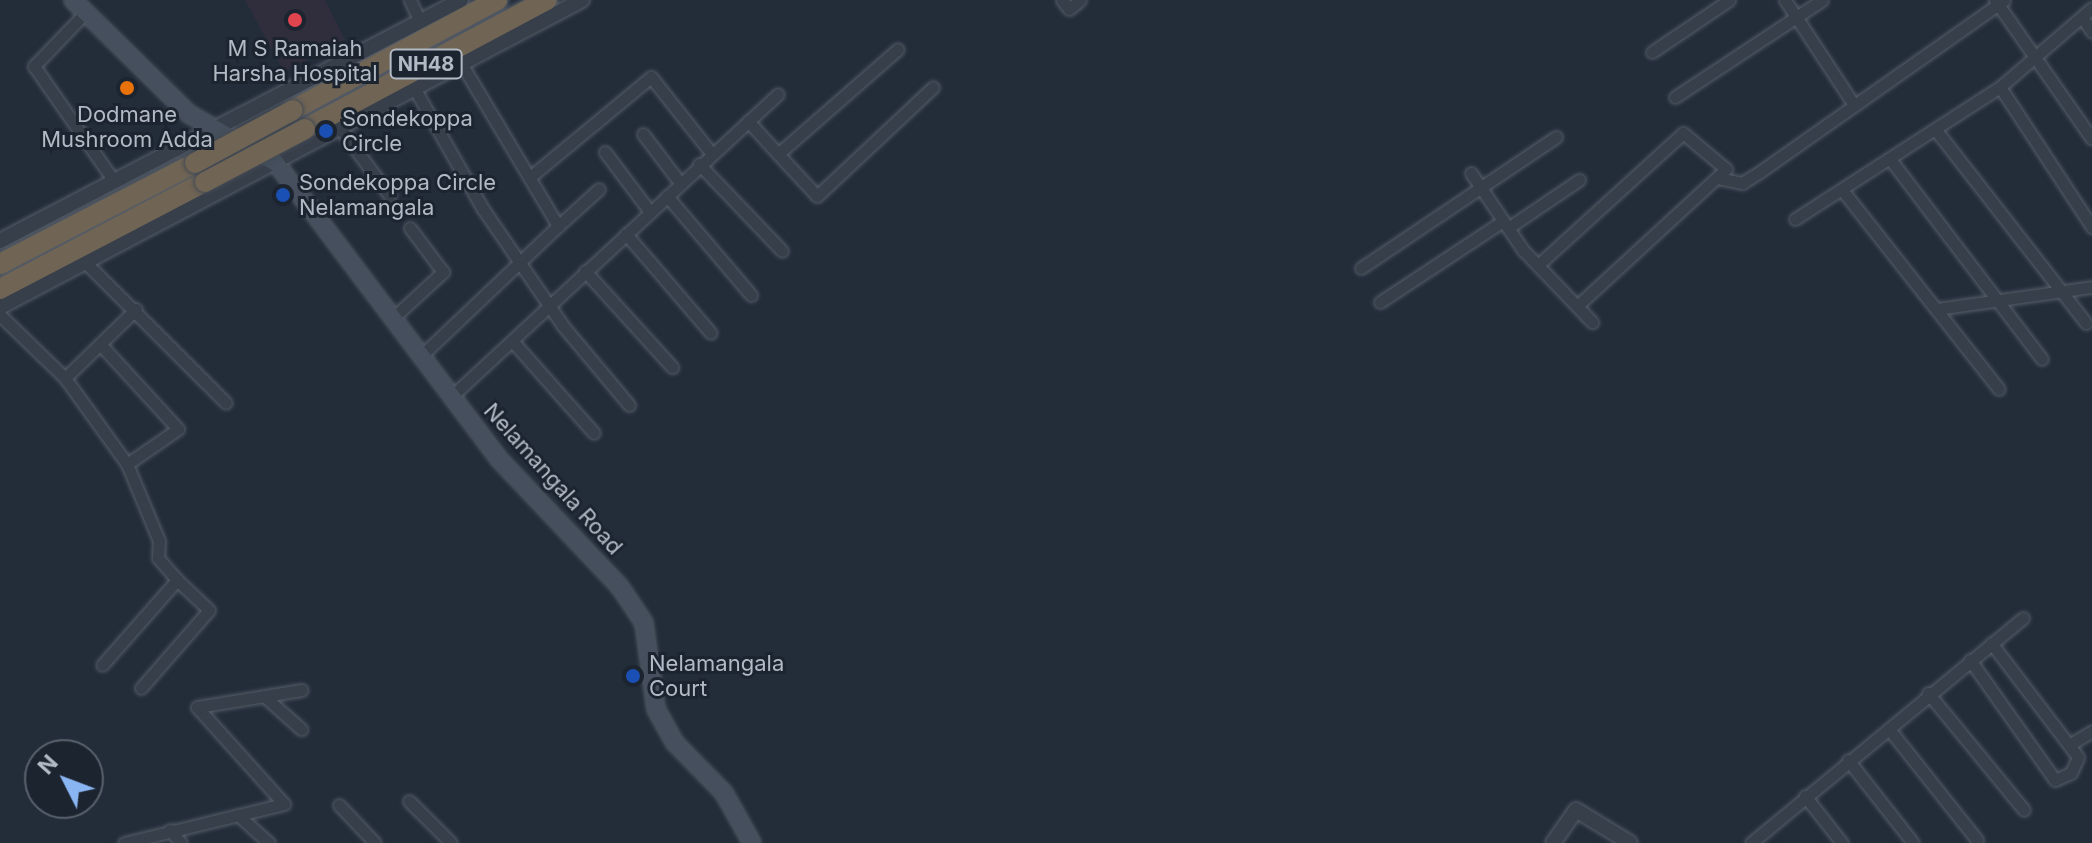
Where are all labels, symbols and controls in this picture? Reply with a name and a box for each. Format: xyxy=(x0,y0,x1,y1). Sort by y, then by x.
marker: M S Ramaiah Harsha Hospital xyxy=(284,9,306,31)
place label: M S Ramaiah Harsha Hospital xyxy=(212,35,378,86)
road number: NH48 xyxy=(388,48,464,80)
marker: Dodmane Mushroom Adda xyxy=(118,79,136,97)
place label: Dodmane Mushroom Adda xyxy=(41,101,213,152)
place label: Sondekoppa Circle xyxy=(342,105,473,156)
marker: Sondekoppa Circle xyxy=(317,122,335,140)
place label: Sondekoppa Circle Nelamangala xyxy=(299,169,496,220)
marker: Sondekoppa Circle Nelamangala xyxy=(274,186,292,204)
street label: Nelamangala Road xyxy=(478,398,628,560)
place label: Nelamangala Court xyxy=(649,650,784,702)
marker: Nelamangala Court xyxy=(624,667,642,685)
north arrow xyxy=(24,739,104,819)
text: N xyxy=(32,749,63,779)

